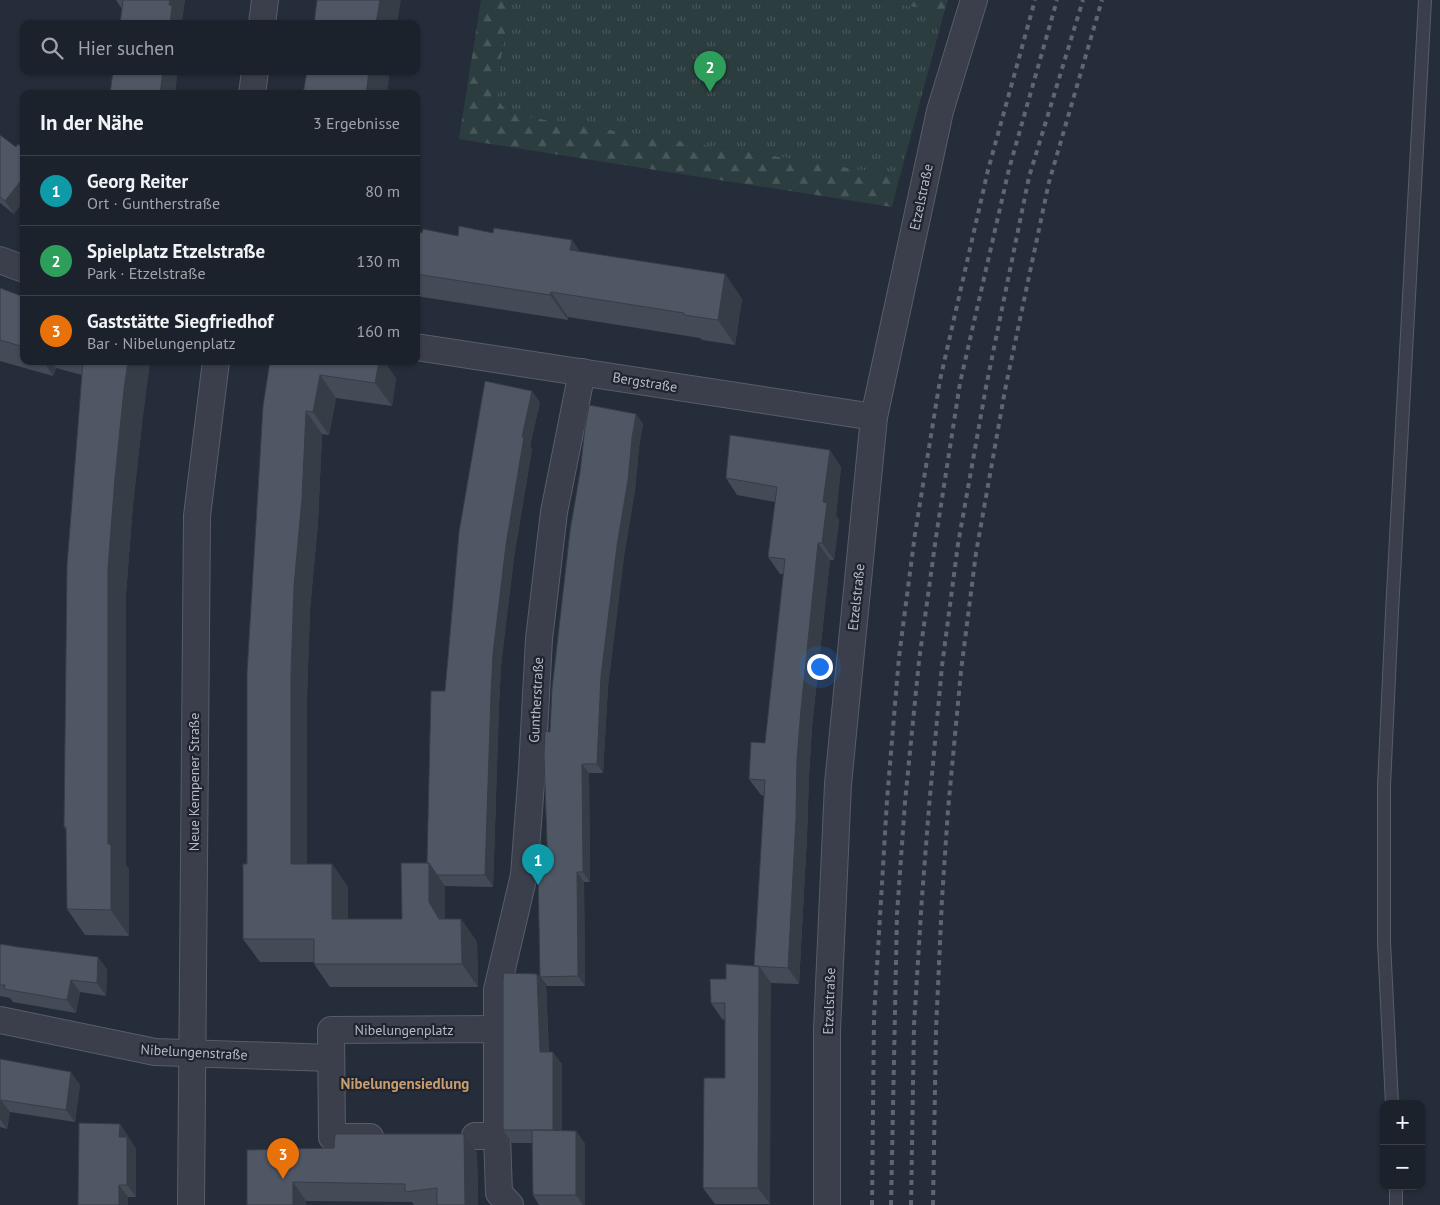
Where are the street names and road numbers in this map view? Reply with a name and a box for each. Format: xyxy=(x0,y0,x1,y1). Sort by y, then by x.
street label: Etzelstraße xyxy=(905,162,937,232)
street label: Bergstraße xyxy=(611,368,679,396)
street label: Etzelstraße xyxy=(844,563,868,631)
street label: Guntherstraße xyxy=(525,657,547,743)
street label: Neue Kempener Straße xyxy=(185,713,203,851)
street label: Etzelstraße xyxy=(819,967,839,1035)
street label: Nibelungenplatz xyxy=(354,1021,454,1039)
street label: Nibelungenstraße xyxy=(140,1040,248,1064)

